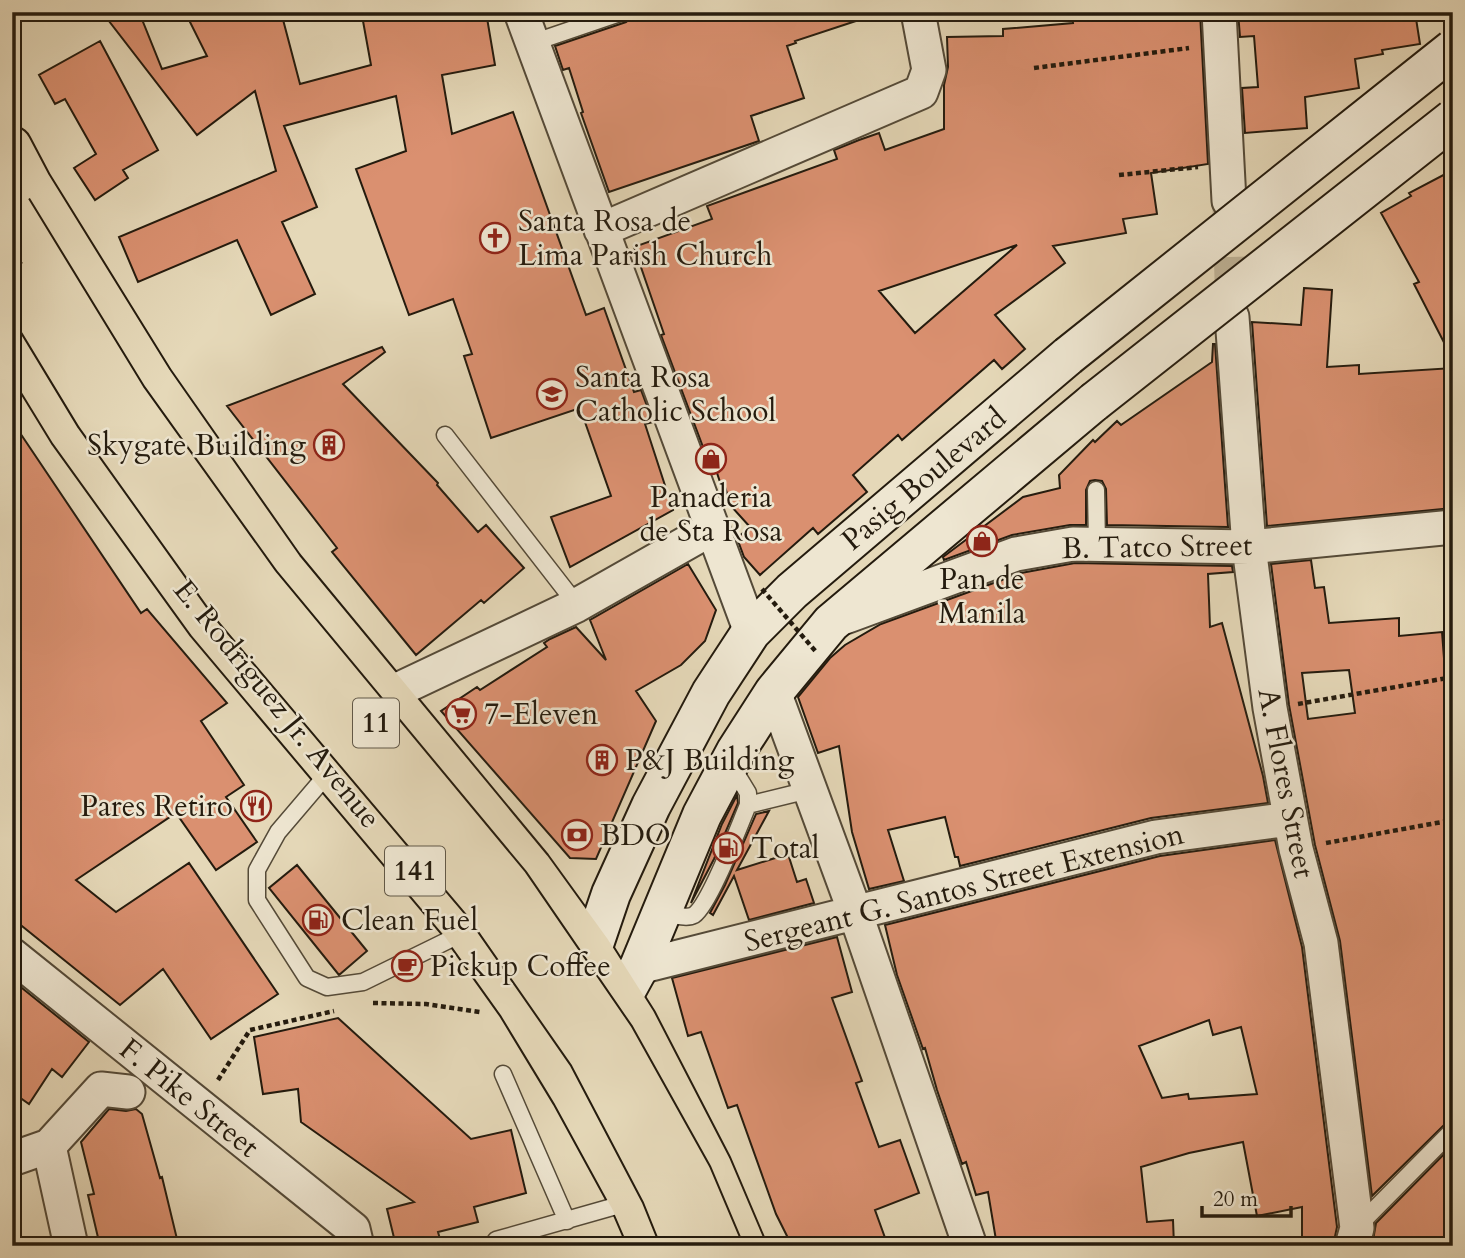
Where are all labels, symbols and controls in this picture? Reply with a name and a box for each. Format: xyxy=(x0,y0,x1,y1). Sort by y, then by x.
place label: Santa Rosa de Lima Parish Church xyxy=(518,201,773,276)
church icon: Santa Rosa de Lima Parish Church xyxy=(478,221,512,255)
place label: Santa Rosa Catholic School xyxy=(575,357,776,432)
school or university icon: Santa Rosa Catholic School xyxy=(535,377,569,411)
street label: Pasig Boulevard xyxy=(833,398,1015,560)
place label: Skygate Building xyxy=(87,425,306,466)
building icon: Skygate Building xyxy=(312,428,346,462)
shop icon: Panaderia de Sta Rosa xyxy=(694,442,728,476)
place label: Panaderia de Sta Rosa xyxy=(639,477,783,552)
shop icon: Pan de Manila xyxy=(965,524,999,558)
street label: B. Tatco Street xyxy=(1061,525,1253,569)
place label: Pan de Manila xyxy=(938,559,1026,634)
street label: E. Rodriguez Jr. Avenue xyxy=(164,571,390,837)
street label: A. Flores Street xyxy=(1247,684,1325,882)
place label: 7-Eleven xyxy=(484,694,598,735)
supermarket icon: 7-Eleven xyxy=(444,697,478,731)
road number: 11 xyxy=(353,698,399,748)
place label: P&J Building xyxy=(625,740,795,781)
building icon: P&J Building xyxy=(585,743,619,777)
place label: Pares Retiro xyxy=(80,786,233,827)
restaurant icon: Pares Retiro xyxy=(239,789,273,823)
street label: Sergeant G. Santos Street Extension xyxy=(740,814,1188,962)
place label: BDO xyxy=(600,815,671,856)
bank icon: BDO xyxy=(560,818,594,852)
place label: Total xyxy=(751,828,820,869)
fuel station icon: Total xyxy=(711,831,745,865)
road number: 141 xyxy=(385,846,445,896)
place label: Clean Fuel xyxy=(341,900,478,941)
fuel station icon: Clean Fuel xyxy=(301,903,335,937)
place label: Pickup Coffee xyxy=(430,946,611,987)
cafe icon: Pickup Coffee xyxy=(390,949,424,983)
street label: F. Pike Street xyxy=(110,1029,268,1167)
scale bar xyxy=(1202,1174,1292,1218)
text: 20 m xyxy=(1213,1185,1258,1214)

